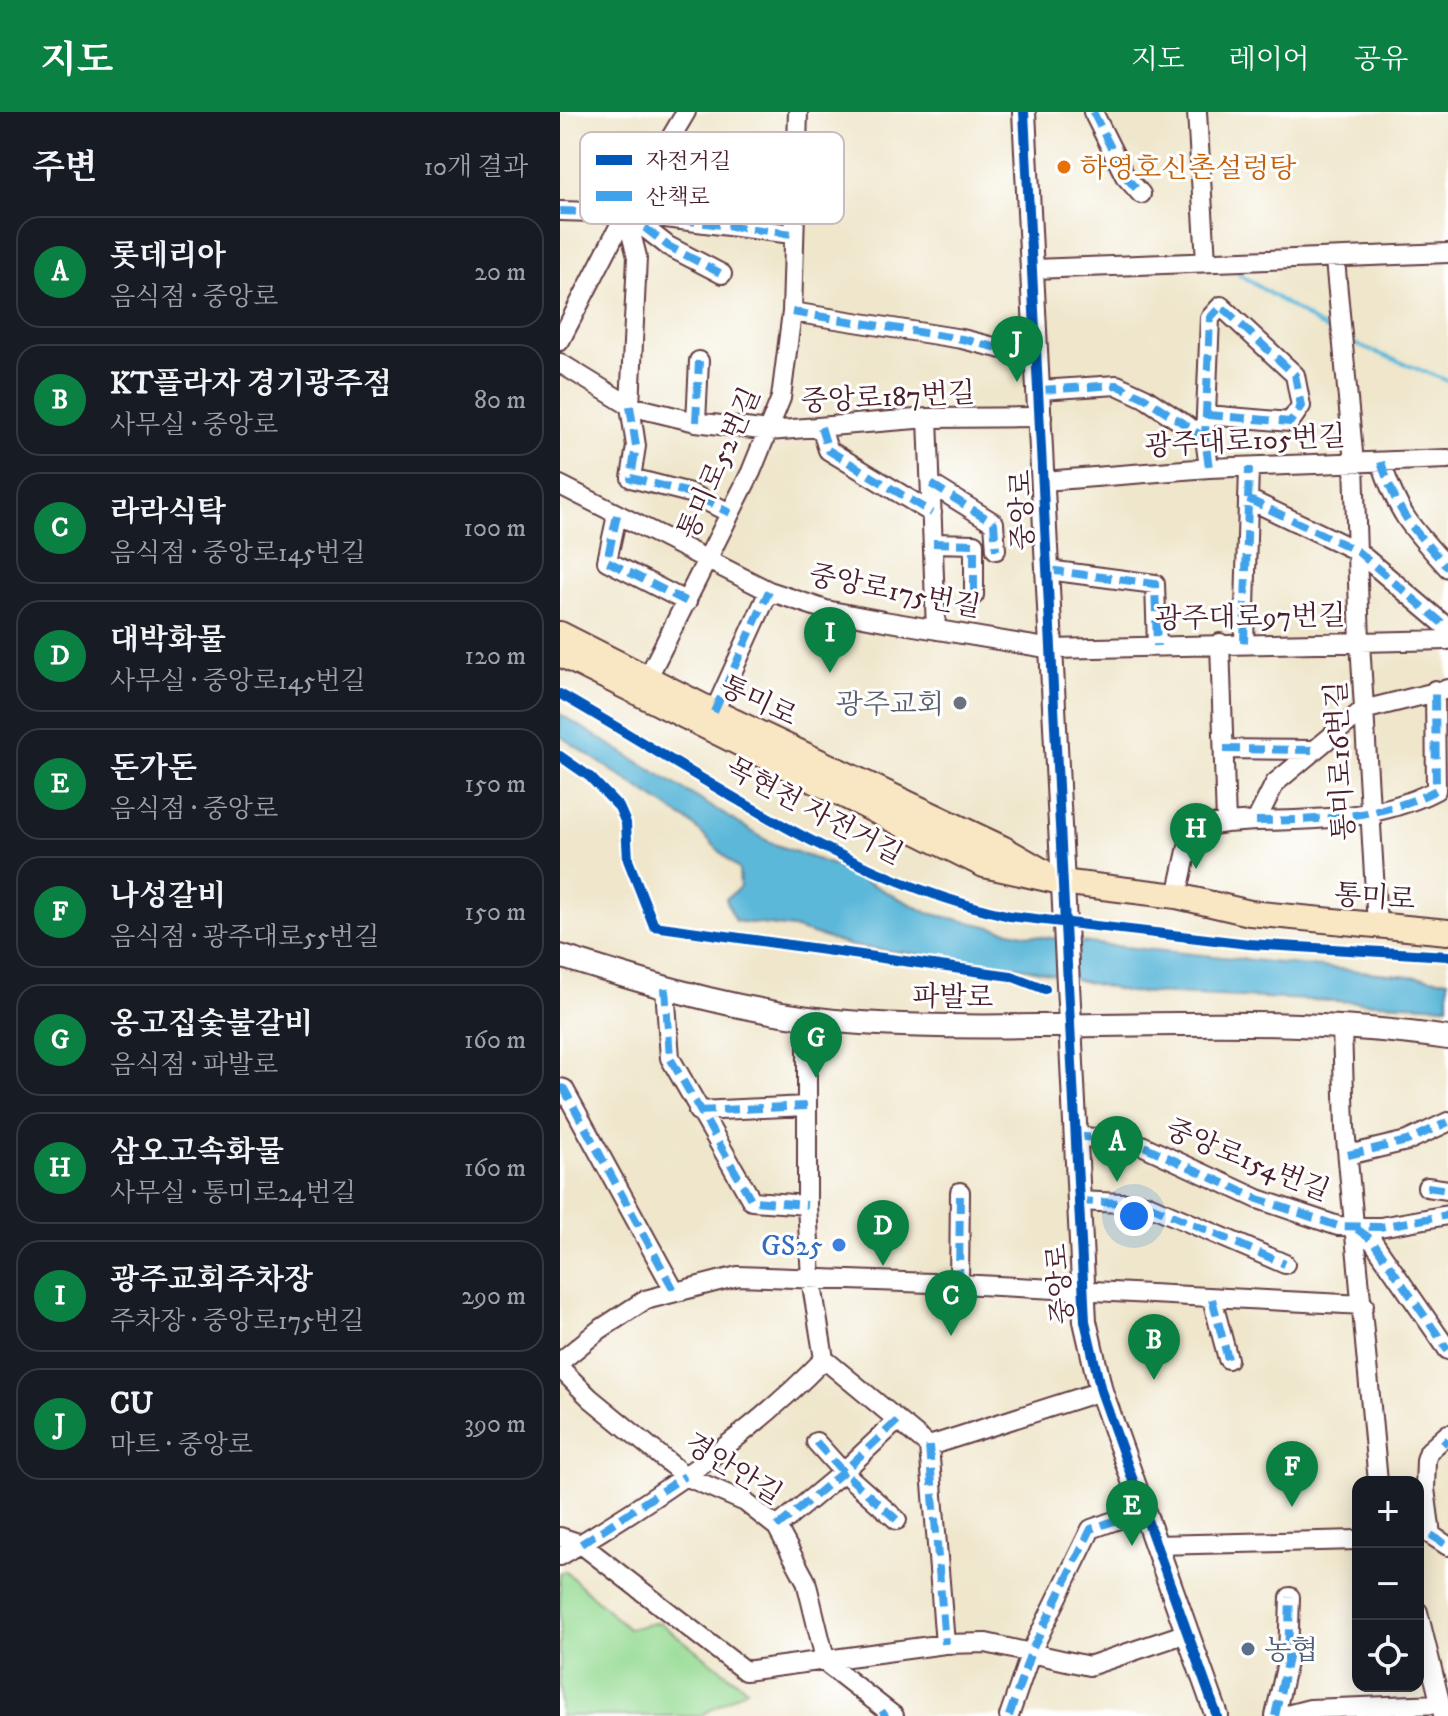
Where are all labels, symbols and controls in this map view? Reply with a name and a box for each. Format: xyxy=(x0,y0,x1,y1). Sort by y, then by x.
text: 지도 xyxy=(40,37,113,85)
text: 지도 xyxy=(1131,42,1185,77)
text: 레이어 xyxy=(1229,42,1310,77)
text: 공유 xyxy=(1354,42,1408,77)
legend xyxy=(580,132,844,224)
text: 주변 xyxy=(32,147,98,189)
text: 자전거길 xyxy=(646,148,731,175)
text: 10개 결과 xyxy=(424,151,528,184)
place label: 하영호신촌설렁탕 xyxy=(1080,151,1296,186)
marker: 하영호신촌설렁탕 xyxy=(1055,158,1073,176)
text: 산책로 xyxy=(646,184,710,211)
text: 롯데리아 xyxy=(110,238,226,275)
text: A xyxy=(52,256,68,289)
text: 20 m xyxy=(474,256,526,289)
text: 음식점 · 중앙로 xyxy=(110,281,278,314)
pin: J xyxy=(991,316,1043,382)
text: KT플라자 경기광주점 xyxy=(110,366,392,403)
street label: 중앙로187번길 xyxy=(800,375,976,420)
street label: 통미로52번길 xyxy=(670,382,768,545)
text: B xyxy=(52,384,68,417)
text: 80 m xyxy=(474,384,526,417)
text: 사무실 · 중앙로 xyxy=(110,409,278,442)
street label: 광주대로105번길 xyxy=(1144,419,1347,464)
street label: 중앙로 xyxy=(1004,469,1041,551)
text: 라라식탁 xyxy=(110,494,226,531)
text: C xyxy=(51,512,69,545)
text: 100 m xyxy=(463,512,526,545)
text: 음식점 · 중앙로145번길 xyxy=(110,537,366,570)
street label: 중앙로175번길 xyxy=(806,558,984,625)
street label: 광주대로97번길 xyxy=(1154,598,1346,637)
pin: I xyxy=(804,607,856,673)
text: 대박화물 xyxy=(110,622,226,659)
text: D xyxy=(50,640,70,673)
text: 120 m xyxy=(465,640,526,673)
text: 사무실 · 중앙로145번길 xyxy=(110,665,366,698)
street label: 통미로 xyxy=(714,668,803,734)
street label: 통미로16번길 xyxy=(1319,680,1362,842)
place label: 광주교회 xyxy=(836,687,944,722)
marker: 광주교회 xyxy=(951,694,969,712)
text: 돈가돈 xyxy=(110,750,197,787)
street label: 목현천 자전거길 xyxy=(720,750,909,873)
text: E xyxy=(51,768,69,801)
text: 150 m xyxy=(465,768,526,801)
text: 음식점 · 중앙로 xyxy=(110,793,278,826)
pin: H xyxy=(1170,803,1222,869)
street label: 통미로 xyxy=(1333,877,1417,918)
text: 나성갈비 xyxy=(110,878,226,915)
text: F xyxy=(52,896,68,929)
text: 150 m xyxy=(465,896,526,929)
text: 음식점 · 광주대로55번길 xyxy=(110,921,379,954)
street label: 파발로 xyxy=(912,979,994,1016)
text: 옹고집숯불갈비 xyxy=(110,1006,313,1043)
pin: G xyxy=(790,1012,842,1078)
text: G xyxy=(51,1024,69,1057)
text: 160 m xyxy=(464,1024,526,1057)
text: 음식점 · 파발로 xyxy=(110,1049,278,1082)
street label: 중앙로154번길 xyxy=(1160,1112,1335,1209)
pin: A xyxy=(1091,1116,1143,1182)
text: 삼오고속화물 xyxy=(110,1134,284,1171)
text: H xyxy=(49,1152,71,1185)
text: 160 m xyxy=(464,1152,526,1185)
text: 사무실 · 통미로24번길 xyxy=(110,1177,356,1210)
your location xyxy=(1114,1196,1154,1236)
pin: D xyxy=(857,1200,909,1266)
place label: GS25 xyxy=(761,1229,823,1264)
marker: GS25 xyxy=(830,1236,848,1254)
street label: 중앙로 xyxy=(1040,1242,1081,1326)
text: 광주교회주차장 xyxy=(110,1262,313,1299)
pin: C xyxy=(925,1270,977,1336)
text: I xyxy=(55,1280,65,1313)
text: 290 m xyxy=(461,1280,526,1313)
text: 주차장 · 중앙로175번길 xyxy=(110,1305,364,1338)
pin: B xyxy=(1128,1314,1180,1380)
text: CU xyxy=(110,1386,153,1423)
text: J xyxy=(55,1408,65,1441)
text: 390 m xyxy=(464,1408,526,1441)
street label: 경안안길 xyxy=(678,1426,788,1513)
text: 마트 · 중앙로 xyxy=(110,1429,253,1462)
pin: F xyxy=(1266,1441,1318,1507)
map controls xyxy=(1352,1476,1424,1692)
button: + xyxy=(1352,1476,1424,1548)
pin: E xyxy=(1106,1480,1158,1546)
button: − xyxy=(1352,1548,1424,1620)
button: locate xyxy=(1352,1620,1424,1692)
place label: 농협 xyxy=(1264,1633,1318,1668)
marker: 농협 xyxy=(1239,1640,1257,1658)

